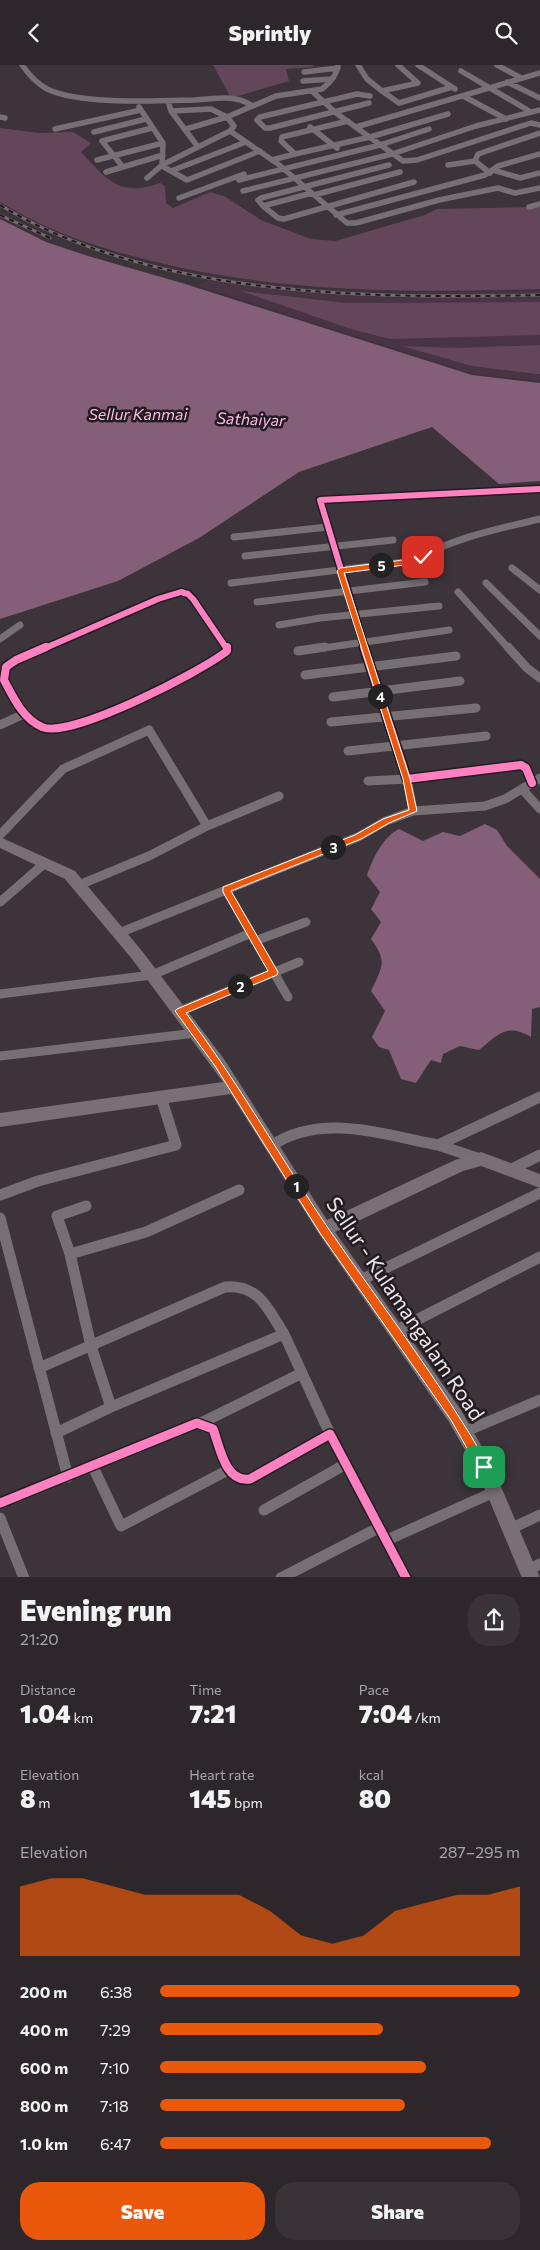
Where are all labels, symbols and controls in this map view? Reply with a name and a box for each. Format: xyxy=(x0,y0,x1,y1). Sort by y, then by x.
icon: back xyxy=(20,19,48,47)
text: Sprintly xyxy=(229,19,311,46)
icon: search xyxy=(492,19,520,47)
water label: Sellur Kanmai xyxy=(88,404,188,423)
water label: Sathaiyar xyxy=(216,408,286,429)
pin xyxy=(402,536,444,578)
icon: check xyxy=(409,543,437,571)
pin: 5 xyxy=(368,553,394,577)
text: 5 xyxy=(377,557,386,574)
pin: 4 xyxy=(368,683,392,709)
text: 4 xyxy=(376,688,385,705)
pin: 3 xyxy=(320,835,346,859)
text: 3 xyxy=(329,839,338,856)
pin: 2 xyxy=(228,973,252,999)
text: 2 xyxy=(237,978,244,995)
pin: 1 xyxy=(284,1173,308,1199)
text: 1 xyxy=(293,1178,300,1195)
street label: Sellur - Kulamangalam Road xyxy=(322,1192,490,1425)
pin xyxy=(463,1446,505,1488)
icon: arrive xyxy=(470,1453,498,1481)
text: Evening run xyxy=(20,1593,172,1627)
button: share xyxy=(468,1594,520,1646)
text: 21:20 xyxy=(20,1629,59,1648)
text: Distance xyxy=(20,1681,76,1698)
text: Time xyxy=(189,1681,222,1698)
text: Pace xyxy=(359,1681,389,1698)
text: 1.04 xyxy=(20,1698,71,1728)
text: 7:21 xyxy=(189,1698,236,1728)
text: 7:04 xyxy=(359,1698,412,1728)
text: km xyxy=(71,1709,93,1726)
text: /km xyxy=(412,1709,441,1726)
text: Elevation xyxy=(20,1766,79,1783)
text: Heart rate xyxy=(189,1766,254,1783)
text: kcal xyxy=(359,1766,384,1783)
text: 8 xyxy=(20,1783,36,1813)
text: 145 xyxy=(189,1783,231,1813)
text: 80 xyxy=(359,1783,391,1813)
text: m xyxy=(36,1794,51,1811)
text: bpm xyxy=(231,1794,263,1811)
text: Elevation xyxy=(20,1842,88,1861)
text: 287–295 m xyxy=(439,1842,520,1861)
text: 200 m xyxy=(20,1982,67,2001)
text: 6:38 xyxy=(100,1982,132,2001)
text: 400 m xyxy=(20,2020,68,2039)
text: 7:29 xyxy=(100,2020,131,2039)
text: 600 m xyxy=(20,2058,68,2077)
text: 7:10 xyxy=(100,2058,130,2077)
text: 800 m xyxy=(20,2096,68,2115)
text: 7:18 xyxy=(100,2096,129,2115)
text: 1.0 km xyxy=(20,2134,68,2153)
text: 6:47 xyxy=(100,2134,131,2153)
button: Save xyxy=(20,2182,265,2240)
button: Share xyxy=(275,2182,520,2240)

